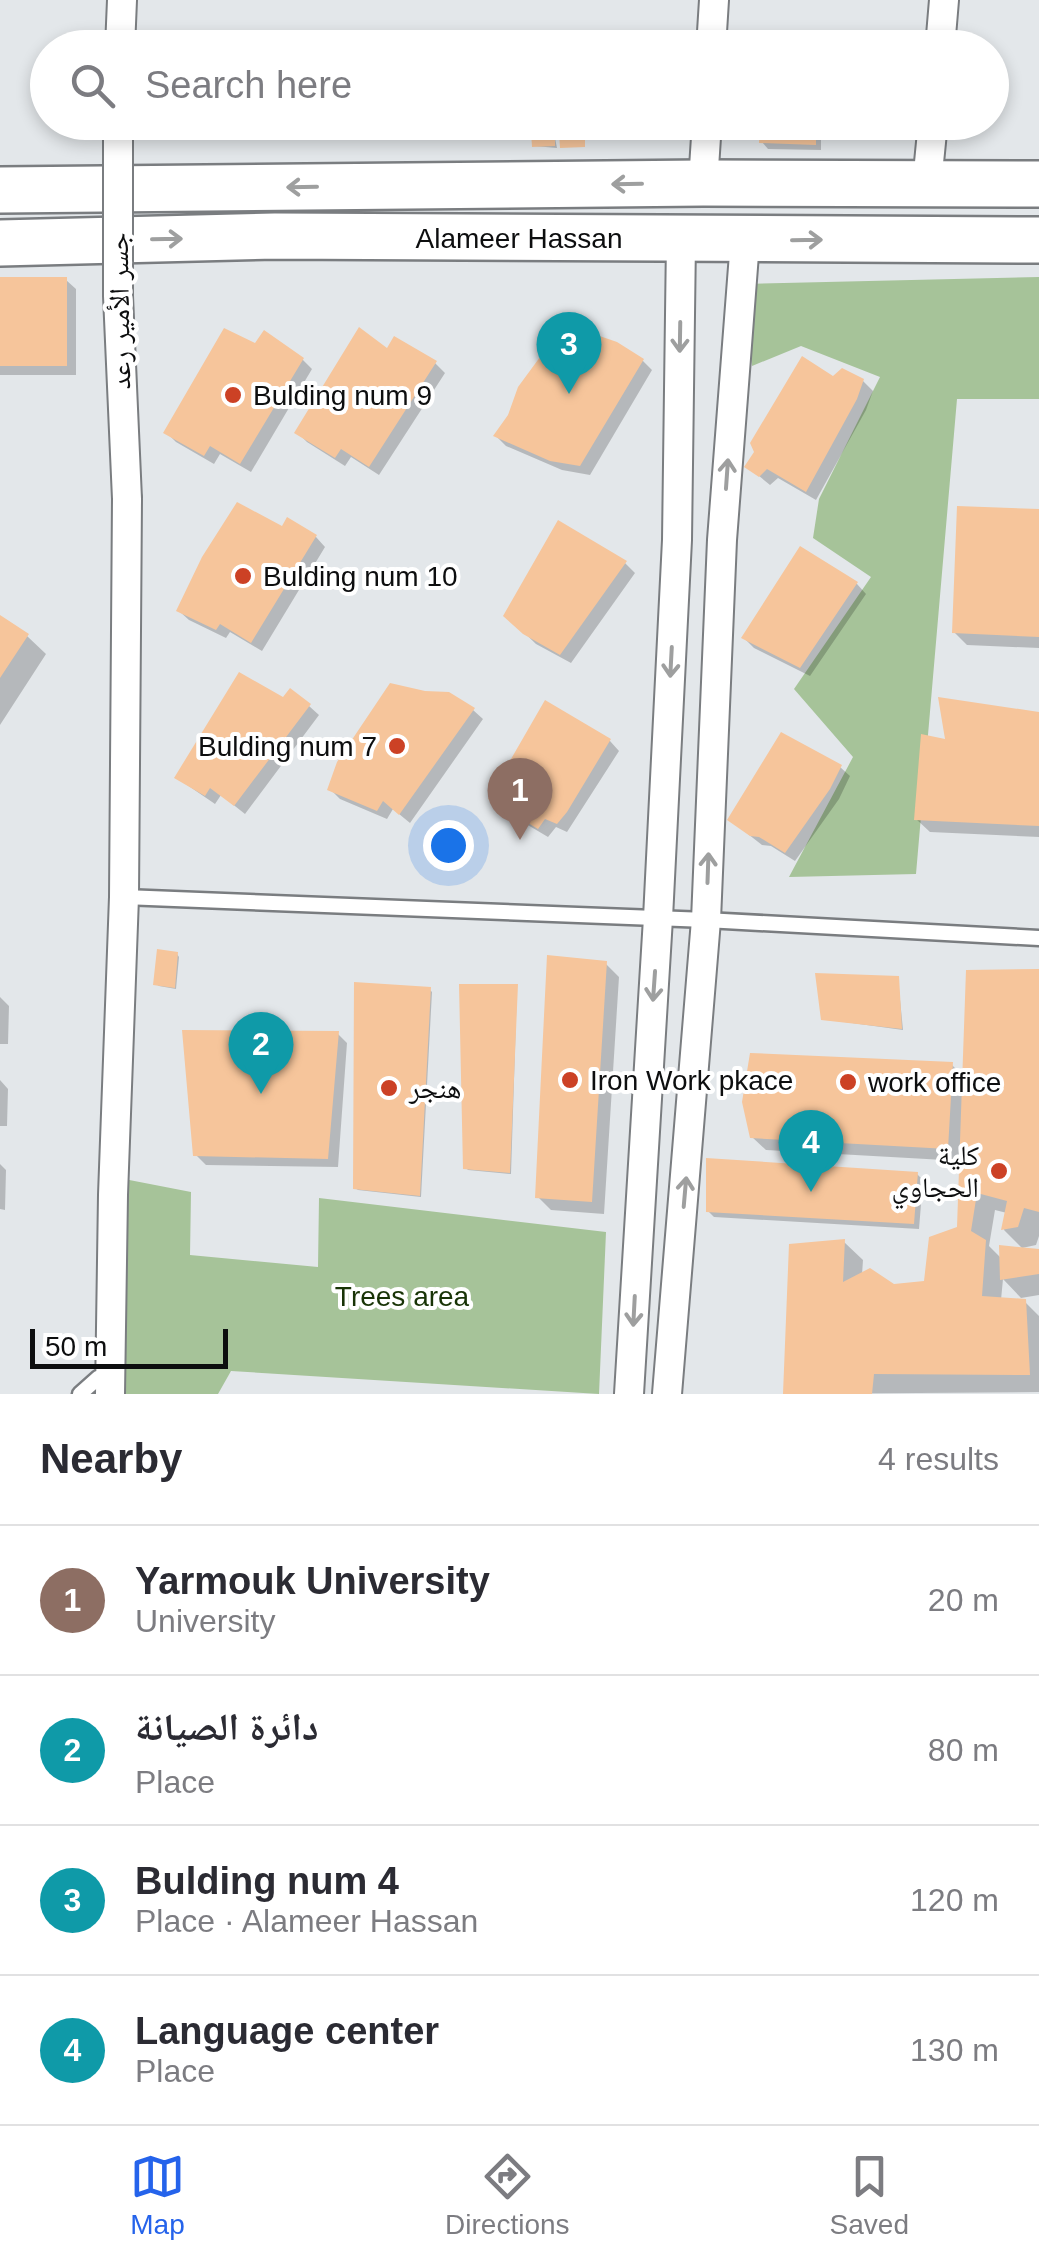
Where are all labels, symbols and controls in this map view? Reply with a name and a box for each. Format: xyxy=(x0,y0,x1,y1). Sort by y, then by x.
search box xyxy=(30,30,1009,140)
icon: search xyxy=(65,58,120,113)
text: Search here xyxy=(145,64,352,106)
one-way arrow xyxy=(611,174,644,194)
one-way arrow xyxy=(286,178,318,196)
street label: Alameer Hassan xyxy=(416,223,622,254)
one-way arrow xyxy=(150,230,183,248)
one-way arrow xyxy=(790,230,823,250)
street label: جسر الأمير رعد xyxy=(103,232,137,390)
pin: 3 xyxy=(536,312,602,394)
one-way arrow xyxy=(670,321,689,353)
place label: Bulding num 9 xyxy=(253,380,432,411)
marker: Bulding num 9 xyxy=(222,384,244,406)
one-way arrow xyxy=(718,458,737,490)
place label: Bulding num 10 xyxy=(263,561,458,592)
marker: Bulding num 10 xyxy=(232,565,254,587)
one-way arrow xyxy=(661,645,680,677)
place label: Bulding num 7 xyxy=(198,731,377,762)
marker: Bulding num 7 xyxy=(386,735,408,757)
pin: 1 xyxy=(488,758,552,840)
your location xyxy=(423,820,474,871)
one-way arrow xyxy=(699,853,718,885)
one-way arrow xyxy=(644,970,663,1002)
pin: 2 xyxy=(228,1012,294,1094)
place label: Iron Work pkace xyxy=(590,1065,793,1096)
place label: work office xyxy=(867,1067,1001,1098)
marker: Iron Work pkace xyxy=(559,1069,581,1091)
marker: work office xyxy=(837,1071,859,1093)
place label: هنجر xyxy=(408,1073,461,1104)
marker: هنجر xyxy=(378,1077,400,1099)
pin: 4 xyxy=(778,1110,844,1192)
place label: كلية الحجاوي xyxy=(892,1140,979,1210)
marker: كلية الحجاوي xyxy=(988,1160,1010,1182)
one-way arrow xyxy=(676,1177,695,1209)
park label: Trees area xyxy=(335,1281,470,1312)
one-way arrow xyxy=(624,1294,643,1326)
scale bar xyxy=(30,1324,228,1368)
text: 50 m xyxy=(45,1331,107,1362)
text: Nearby xyxy=(40,1435,182,1482)
text: 4 results xyxy=(878,1441,999,1477)
text: Yarmouk University xyxy=(135,1560,490,1602)
text: 1 xyxy=(64,1582,81,1618)
text: 20 m xyxy=(928,1582,999,1618)
text: University xyxy=(135,1603,275,1639)
text: دائرة الصيانة xyxy=(135,1706,318,1748)
text: 2 xyxy=(64,1732,81,1768)
text: 80 m xyxy=(928,1732,999,1768)
text: Place xyxy=(135,1764,215,1800)
text: Bulding num 4 xyxy=(135,1860,399,1902)
text: 3 xyxy=(64,1882,81,1918)
text: 120 m xyxy=(910,1882,999,1918)
text: Place · Alameer Hassan xyxy=(135,1903,478,1939)
text: Language center xyxy=(135,2010,439,2052)
text: 4 xyxy=(64,2032,81,2068)
text: 130 m xyxy=(910,2032,999,2068)
text: Place xyxy=(135,2053,215,2089)
tab: Map xyxy=(130,2149,185,2241)
tab: Directions xyxy=(445,2149,570,2241)
tab: Saved xyxy=(830,2149,909,2241)

